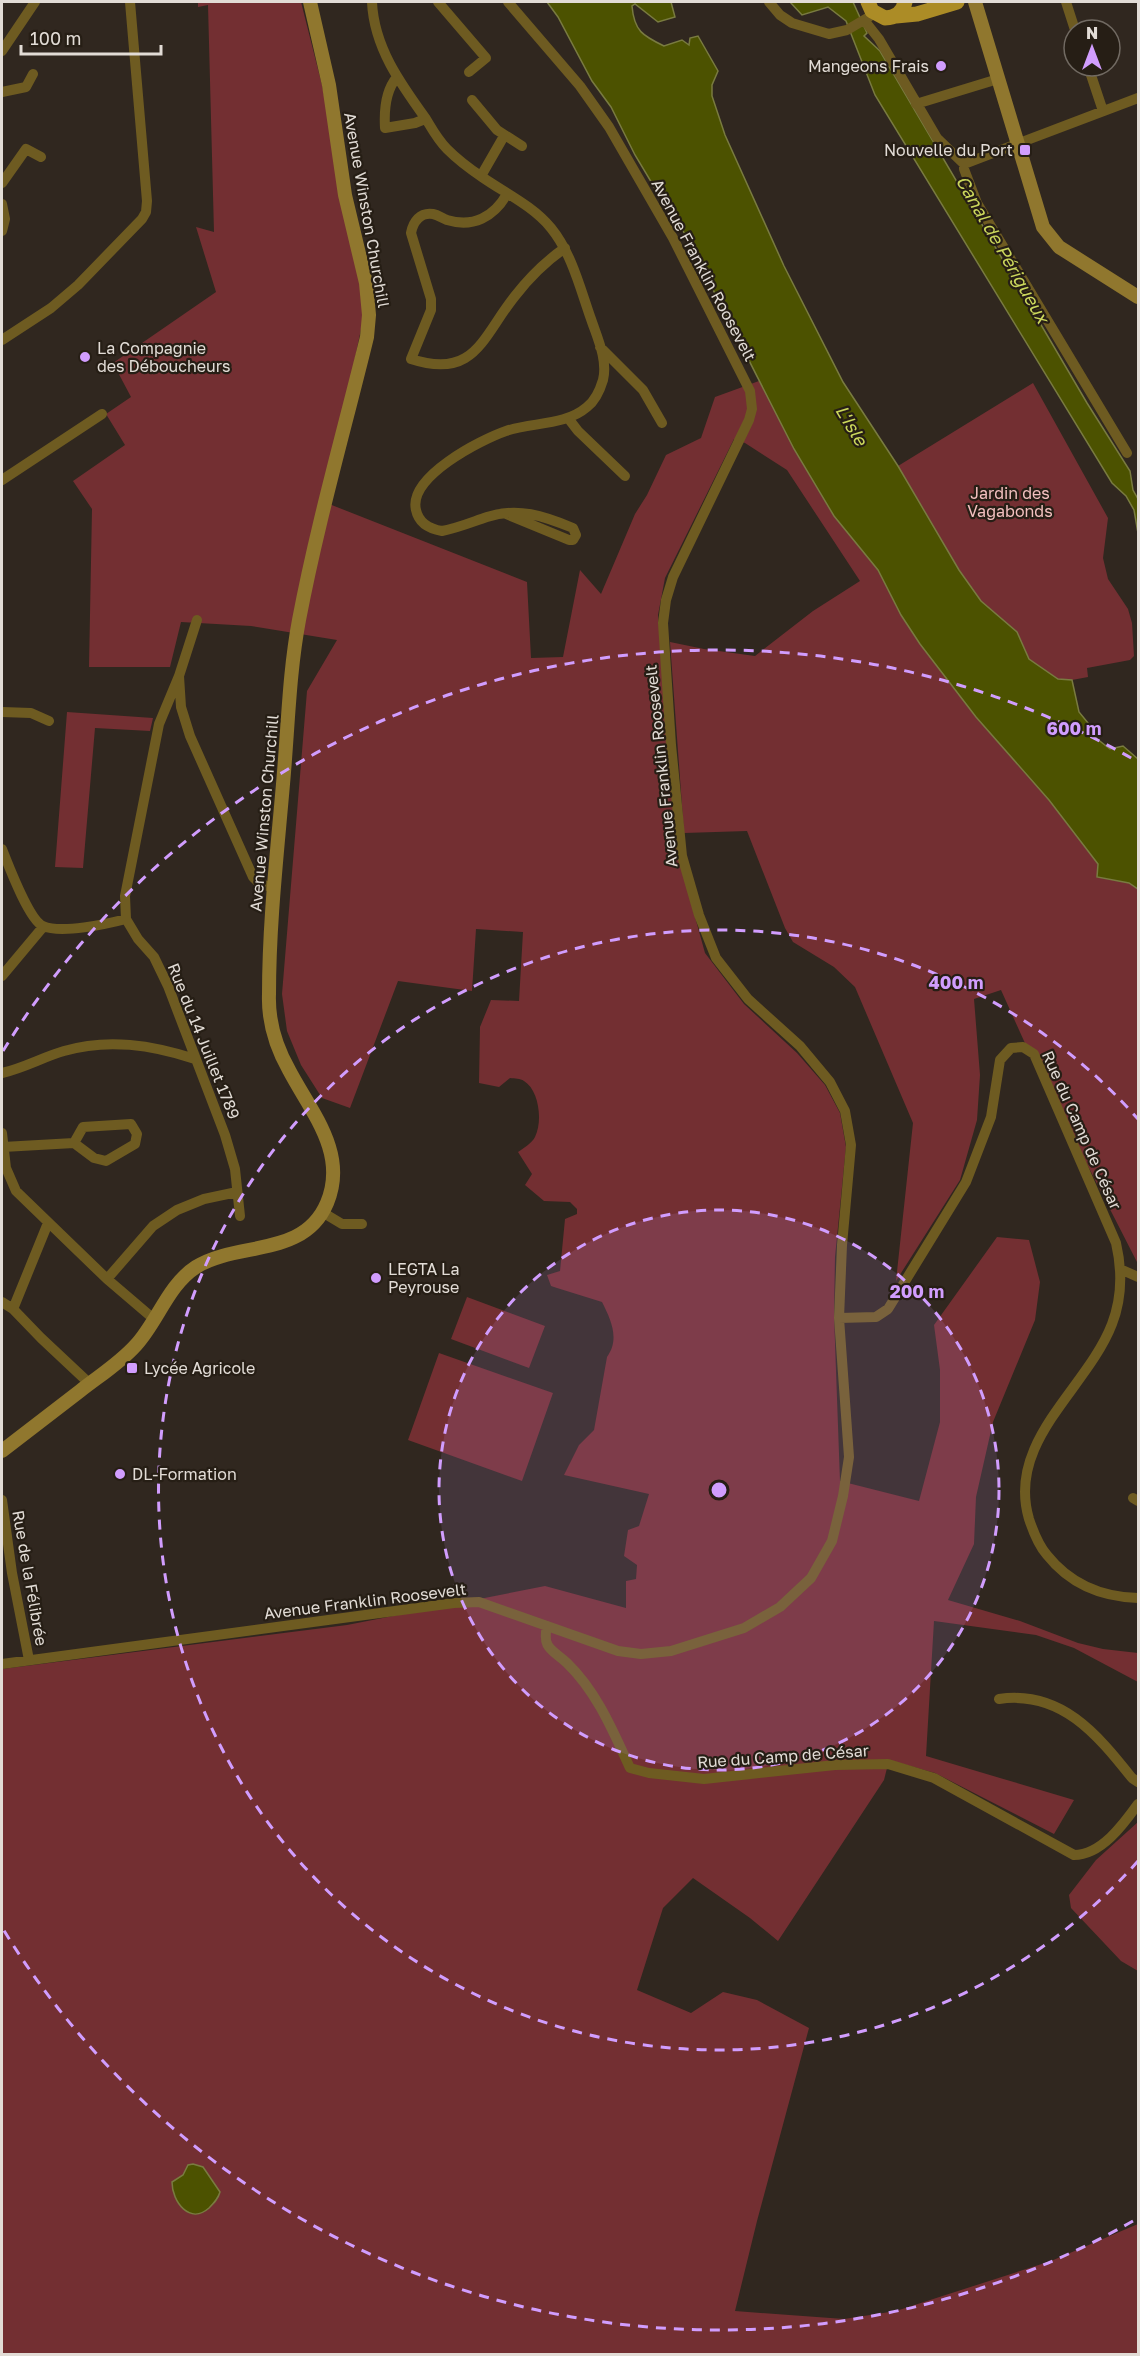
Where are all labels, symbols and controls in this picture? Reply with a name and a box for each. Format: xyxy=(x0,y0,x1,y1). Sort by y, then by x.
scale bar xyxy=(21,18,160,56)
north arrow xyxy=(1062,18,1122,78)
text: N xyxy=(1086,23,1098,43)
text: 100 m xyxy=(30,27,81,49)
place label: Mangeons Frais xyxy=(808,56,929,76)
marker: Mangeons Frais xyxy=(934,59,948,73)
street label: Avenue Winston Churchill xyxy=(340,111,394,309)
place label: Nouvelle du Port xyxy=(884,140,1013,160)
marker: Nouvelle du Port xyxy=(1018,143,1032,157)
water label: Canal de Périgueux xyxy=(952,171,1055,329)
street label: Avenue Franklin Roosevelt xyxy=(647,175,761,365)
place label: La Compagnie des Déboucheurs xyxy=(97,338,230,376)
marker: La Compagnie des Déboucheurs xyxy=(78,350,92,364)
water label: L'Isle xyxy=(831,401,873,451)
park label: Jardin des Vagabonds xyxy=(967,483,1053,521)
street label: Avenue Franklin Roosevelt xyxy=(640,664,682,868)
street label: Avenue Winston Churchill xyxy=(245,714,283,912)
text: 600 m xyxy=(1046,717,1102,739)
street label: Rue du 14 Juillet 1789 xyxy=(163,960,245,1122)
text: 400 m xyxy=(929,971,983,993)
street label: Rue du Camp de César xyxy=(1038,1047,1126,1213)
place label: LEGTA La Peyrouse xyxy=(388,1259,459,1297)
marker: LEGTA La Peyrouse xyxy=(369,1271,383,1285)
text: 200 m xyxy=(890,1280,944,1302)
place label: Lycée Agricole xyxy=(144,1358,255,1378)
marker: Lycée Agricole xyxy=(125,1361,139,1375)
place label: DL-Formation xyxy=(132,1464,237,1484)
marker: DL-Formation xyxy=(113,1467,127,1481)
centre of rings xyxy=(709,1480,729,1500)
street label: Rue de la Félibrée xyxy=(8,1509,52,1647)
street label: Avenue Franklin Roosevelt xyxy=(263,1579,467,1623)
street label: Rue du Camp de César xyxy=(697,1740,869,1772)

